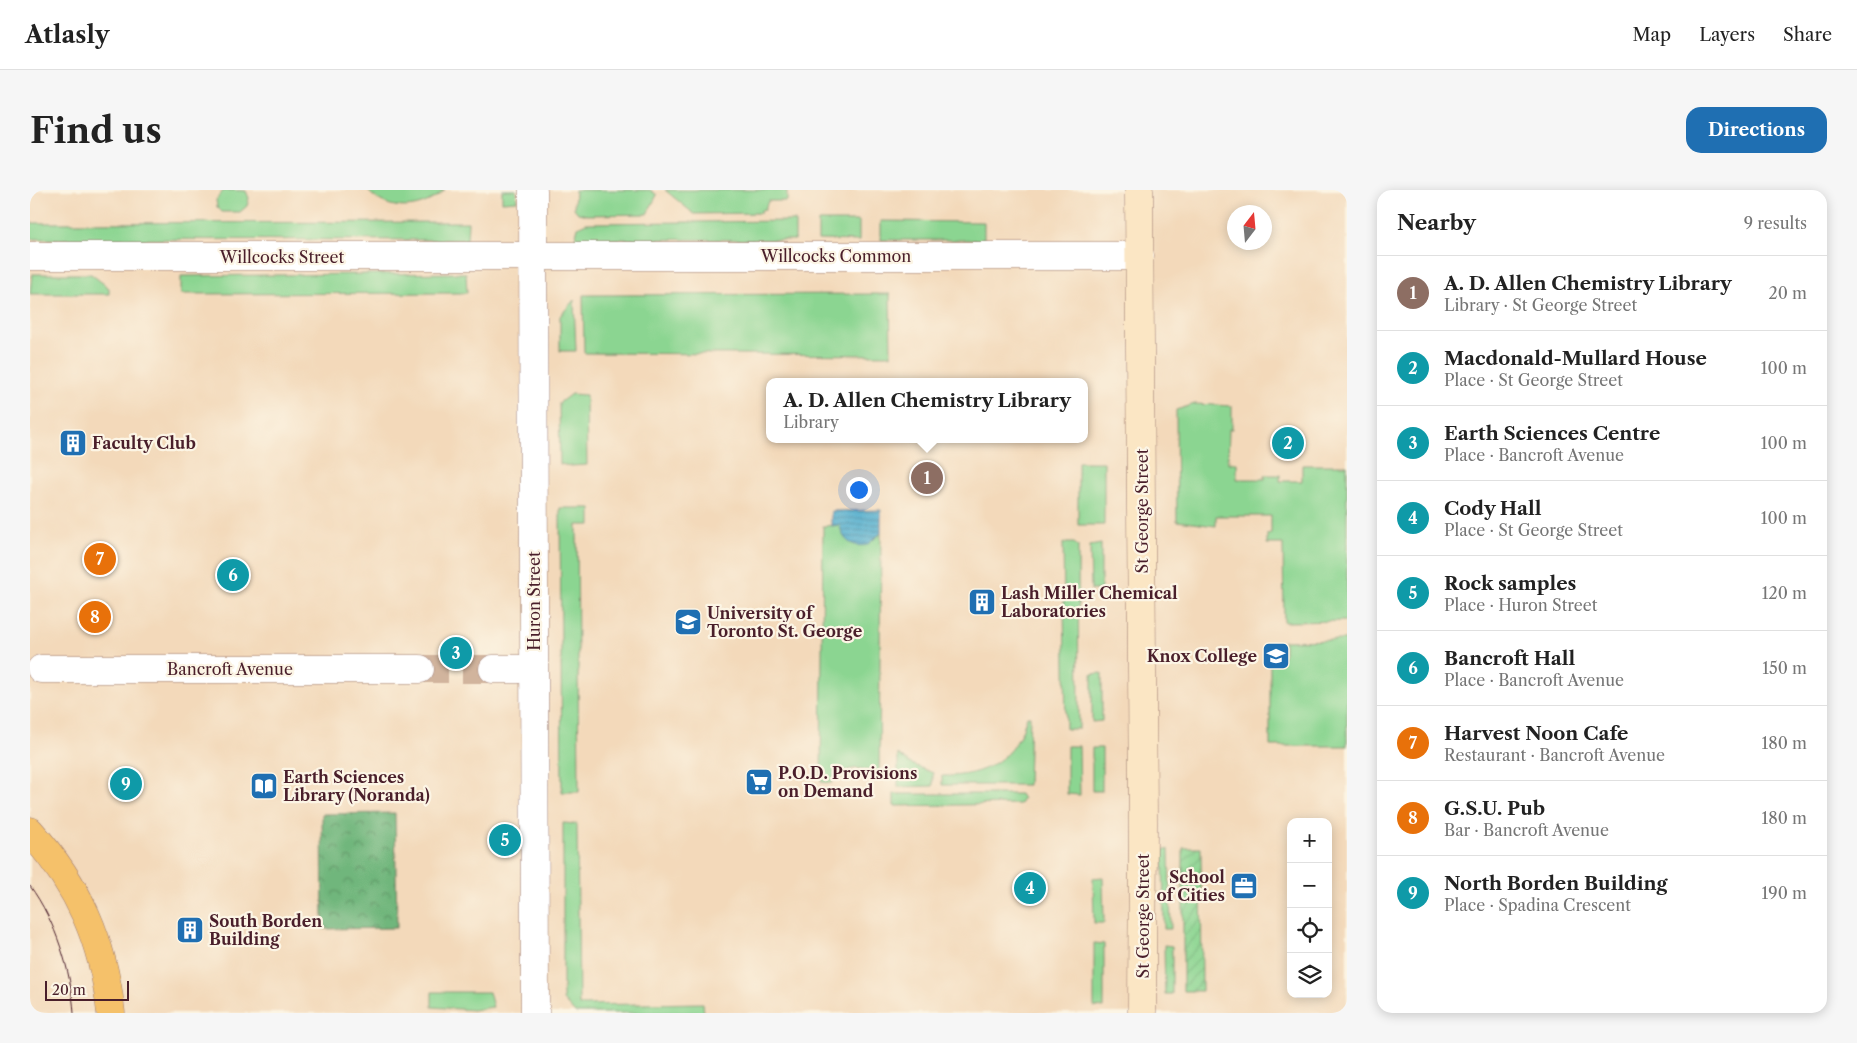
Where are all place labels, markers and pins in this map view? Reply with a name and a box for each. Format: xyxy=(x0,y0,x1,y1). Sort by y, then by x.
pin: 2 xyxy=(1272,424,1304,462)
building icon: Faculty Club xyxy=(58,428,88,458)
place label: Faculty Club xyxy=(92,433,196,453)
pin: 1 xyxy=(911,459,943,497)
pin: 7 xyxy=(84,540,116,578)
pin: 6 xyxy=(217,556,249,594)
place label: Lash Miller Chemical Laboratories xyxy=(1001,583,1178,621)
building icon: Lash Miller Chemical Laboratories xyxy=(967,587,997,617)
pin: 8 xyxy=(79,598,111,636)
place label: University of Toronto St. George xyxy=(707,603,863,641)
school or university icon: University of Toronto St. George xyxy=(673,607,703,637)
pin: 3 xyxy=(440,634,472,672)
school or university icon: Knox College xyxy=(1261,641,1291,671)
place label: Knox College xyxy=(1147,646,1257,666)
place label: P.O.D. Provisions on Demand xyxy=(778,763,917,801)
pin: 9 xyxy=(110,765,142,803)
place label: Earth Sciences Library (Noranda) xyxy=(283,767,430,805)
supermarket icon: P.O.D. Provisions on Demand xyxy=(744,767,774,797)
library icon: Earth Sciences Library (Noranda) xyxy=(249,771,279,801)
pin: 5 xyxy=(489,821,521,859)
place label: School of Cities xyxy=(1156,867,1225,905)
pin: 4 xyxy=(1014,869,1046,907)
office icon: School of Cities xyxy=(1229,871,1259,901)
place label: South Borden Building xyxy=(209,911,322,949)
building icon: South Borden Building xyxy=(175,915,205,945)

